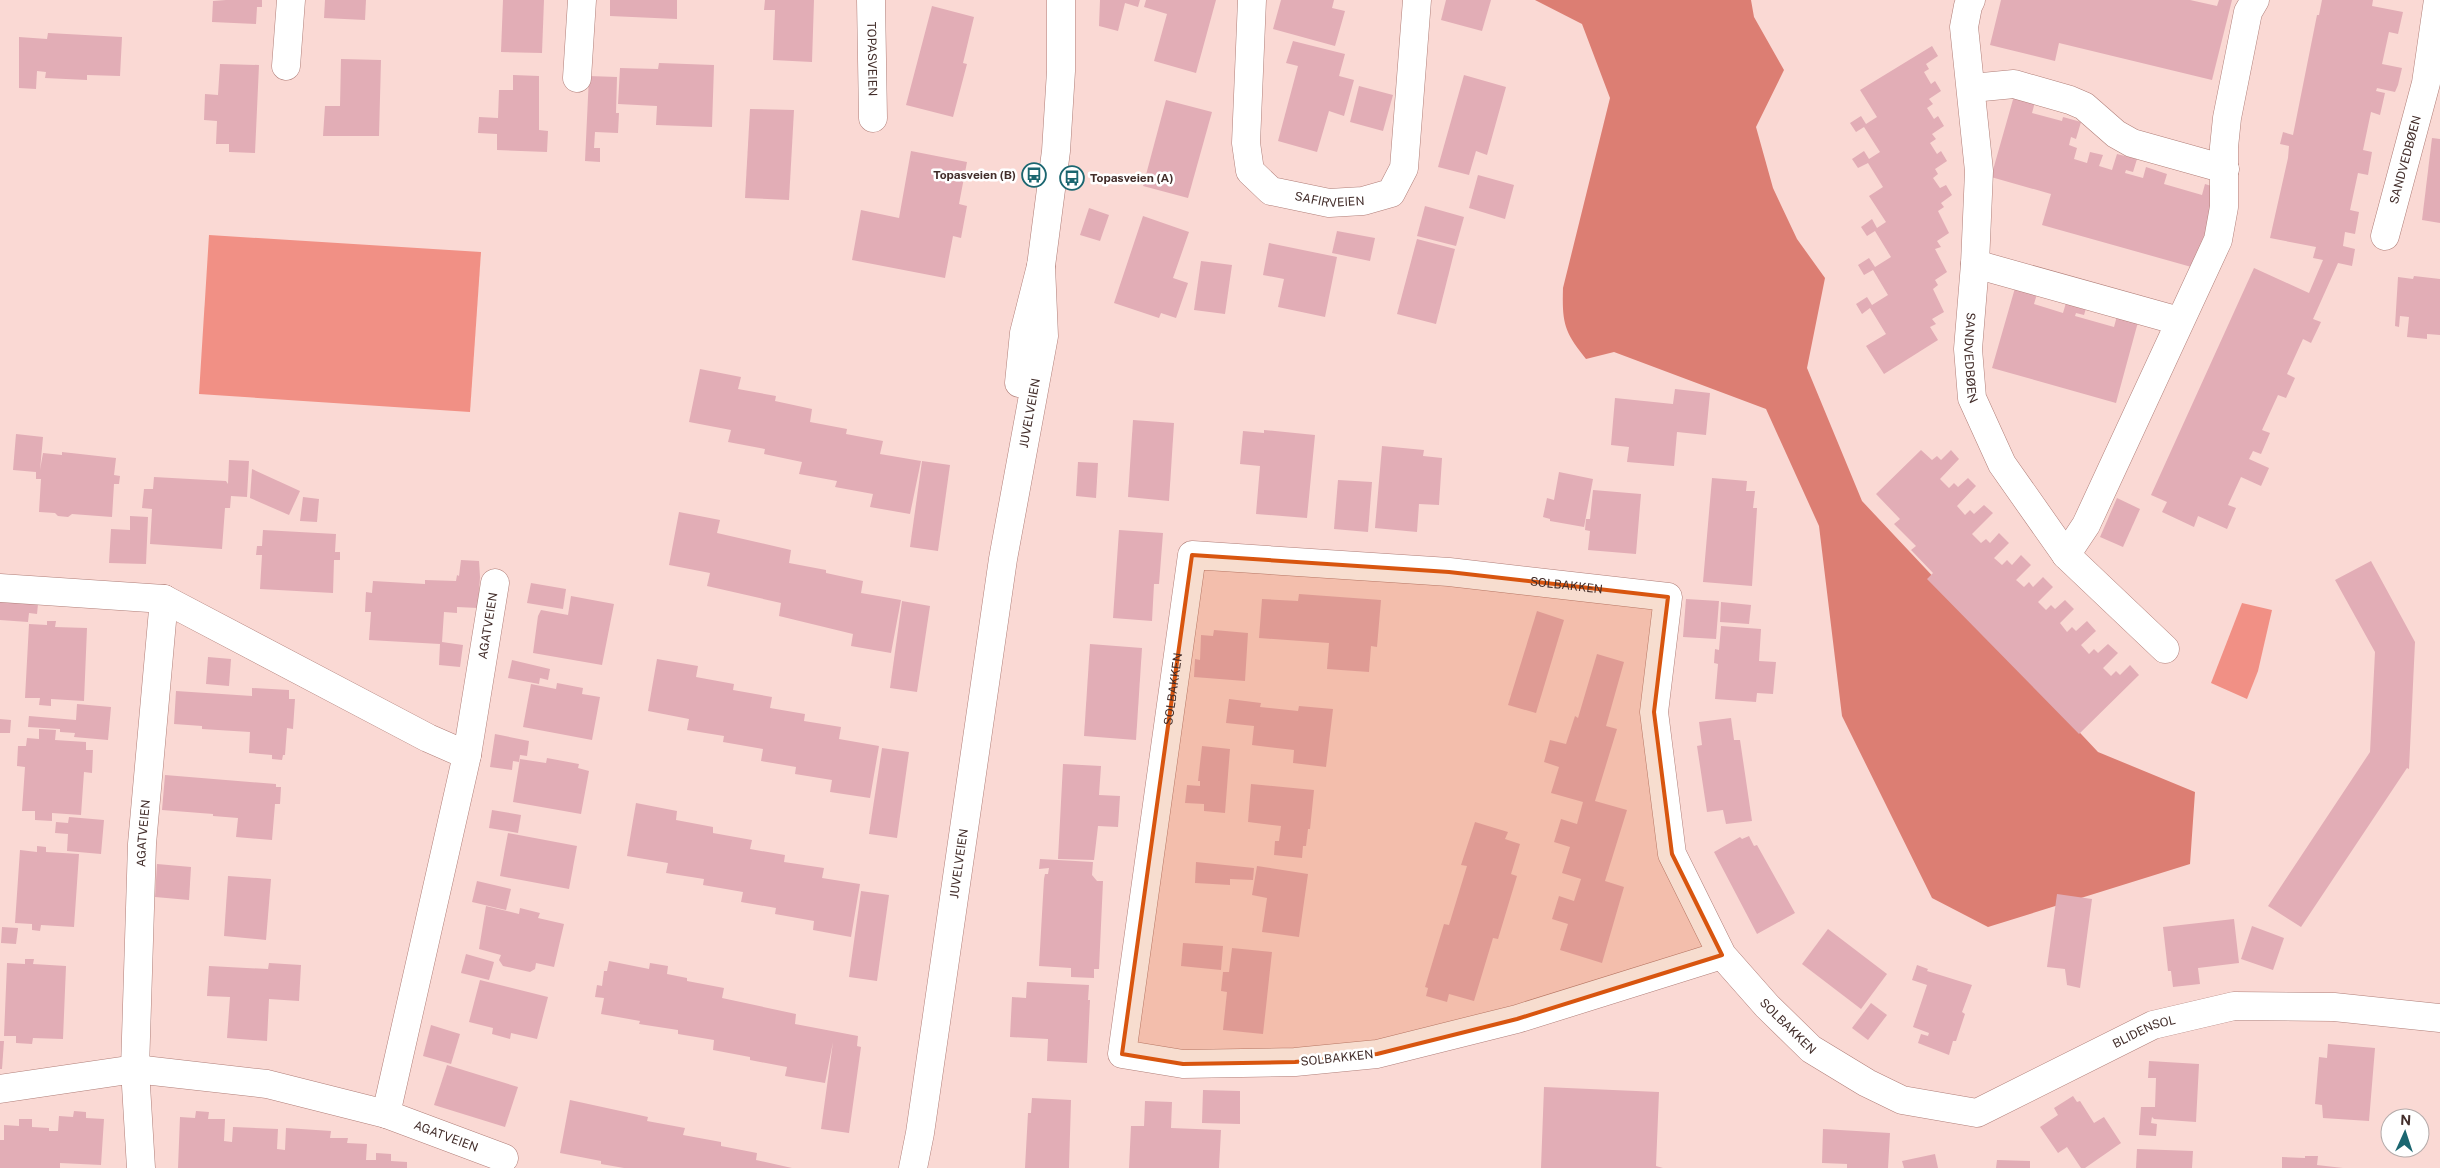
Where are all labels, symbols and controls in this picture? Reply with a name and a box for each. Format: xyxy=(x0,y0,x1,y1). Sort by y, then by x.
street label: TOPASVEIEN xyxy=(864,22,880,96)
street label: SANDVEDBØEN xyxy=(2387,114,2424,205)
bus stop icon: Topasveien (B) xyxy=(1021,162,1047,188)
bus stop icon: Topasveien (A) xyxy=(1059,165,1085,191)
place label: Topasveien (B) xyxy=(933,168,1016,182)
place label: Topasveien (A) xyxy=(1090,171,1173,185)
street label: SAFIRVEIEN xyxy=(1294,189,1365,210)
street label: SANDVEDBØEN xyxy=(1961,312,1980,406)
street label: JUVELVEIEN xyxy=(1017,377,1043,449)
street label: SOLBAKKEN xyxy=(1529,574,1604,597)
street label: AGATVEIEN xyxy=(476,591,500,660)
street label: SOLBAKKEN xyxy=(1161,652,1185,726)
street label: AGATVEIEN xyxy=(134,799,153,867)
street label: JUVELVEIEN xyxy=(947,828,971,899)
street label: SOLBAKKEN xyxy=(1757,996,1819,1057)
street label: BLIDENSOL xyxy=(2110,1013,2177,1051)
street label: SOLBAKKEN xyxy=(1300,1047,1374,1069)
north arrow xyxy=(2380,1108,2430,1158)
text: N xyxy=(2400,1112,2412,1128)
street label: AGATVEIEN xyxy=(412,1118,480,1155)

